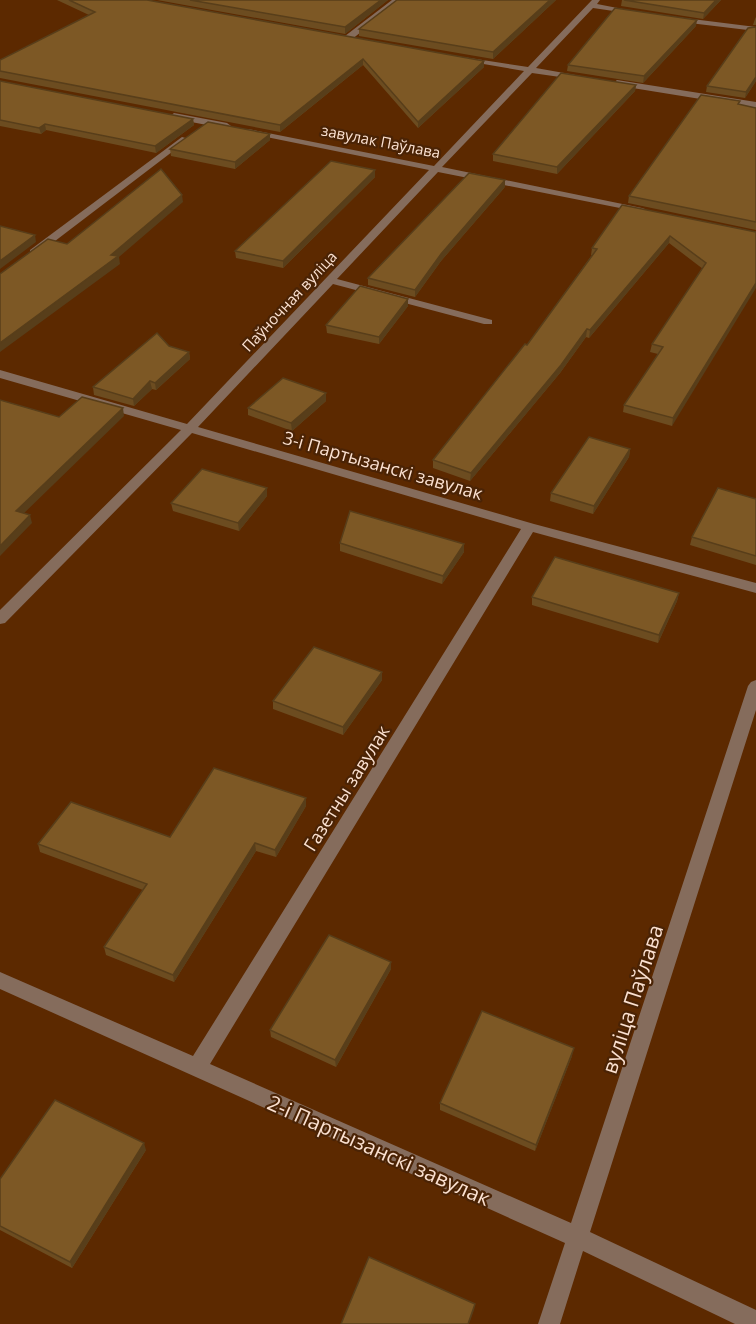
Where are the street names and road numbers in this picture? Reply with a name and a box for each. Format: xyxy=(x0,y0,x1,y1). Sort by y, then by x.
street label: завулак Паўлава xyxy=(320,120,442,162)
street label: Паўночная вуліца xyxy=(237,246,341,356)
street label: 3-і Партызанскі завулак xyxy=(280,425,486,505)
street label: Газетны завулак xyxy=(298,720,395,856)
street label: вуліца Паўлава xyxy=(595,921,669,1077)
street label: 2-і Партызанскі завулак xyxy=(263,1088,495,1212)

